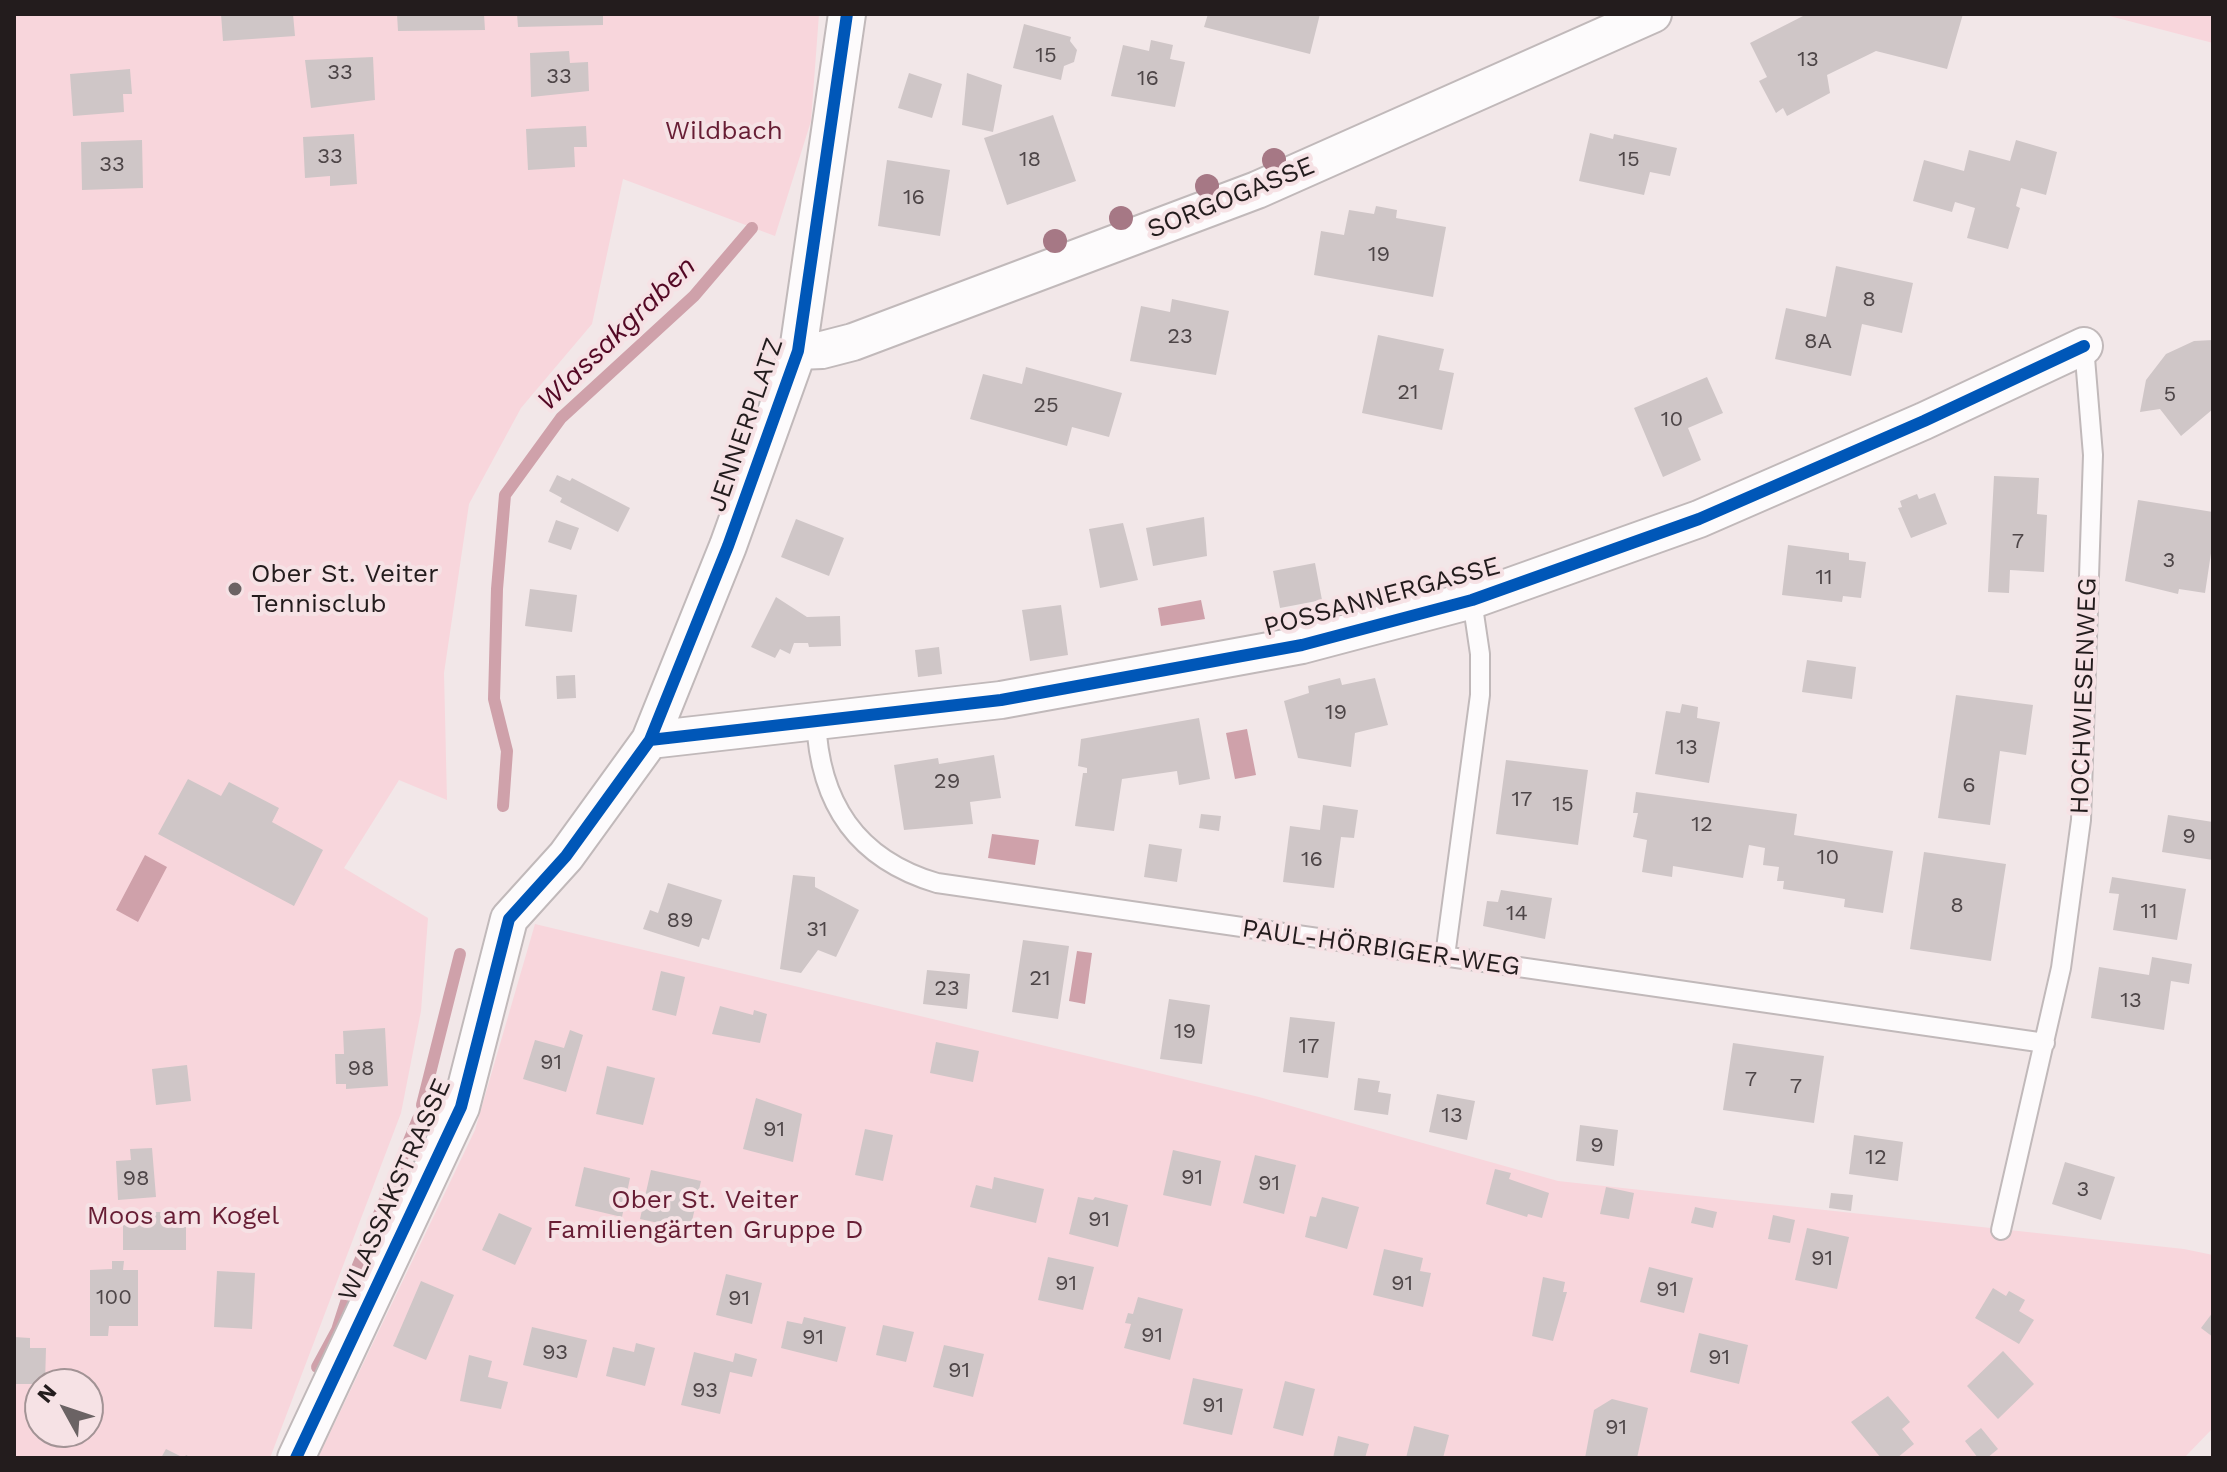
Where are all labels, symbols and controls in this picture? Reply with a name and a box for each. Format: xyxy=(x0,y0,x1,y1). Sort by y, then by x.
house number: 15 xyxy=(1035,43,1057,69)
house number: 13 xyxy=(1797,47,1819,73)
house number: 33 xyxy=(327,60,353,86)
house number: 33 xyxy=(546,64,572,90)
house number: 16 xyxy=(1137,66,1159,92)
park label: Wildbach xyxy=(665,115,783,147)
house number: 33 xyxy=(317,144,343,170)
house number: 18 xyxy=(1019,147,1041,173)
house number: 15 xyxy=(1618,147,1640,173)
street label: SORGOGASSE xyxy=(1143,150,1319,246)
house number: 33 xyxy=(99,152,125,178)
house number: 16 xyxy=(903,185,925,211)
house number: 19 xyxy=(1368,242,1390,268)
water label: Wlassakgraben xyxy=(531,250,703,418)
house number: 8 xyxy=(1862,287,1876,313)
house number: 23 xyxy=(1167,324,1193,350)
house number: 8A xyxy=(1804,329,1832,355)
street label: JENNERPLATZ xyxy=(702,334,790,516)
house number: 21 xyxy=(1397,380,1419,406)
house number: 5 xyxy=(2164,382,2176,408)
house number: 25 xyxy=(1033,393,1059,419)
house number: 10 xyxy=(1661,407,1683,433)
house number: 7 xyxy=(2012,529,2024,555)
house number: 3 xyxy=(2163,548,2175,574)
street label: POSSANNERGASSE xyxy=(1261,550,1503,644)
place label: Ober St. Veiter Tennisclub xyxy=(251,558,439,620)
house number: 11 xyxy=(1815,565,1833,591)
street label: HOCHWIESENWEG xyxy=(2064,577,2104,815)
marker: Ober St. Veiter Tennisclub xyxy=(226,580,244,598)
house number: 19 xyxy=(1325,700,1347,726)
house number: 13 xyxy=(1676,735,1698,761)
house number: 29 xyxy=(934,769,960,795)
house number: 6 xyxy=(1962,773,1976,799)
house number: 17 xyxy=(1512,787,1532,813)
house number: 15 xyxy=(1552,792,1574,818)
house number: 12 xyxy=(1691,812,1713,838)
house number: 9 xyxy=(2182,824,2196,850)
house number: 10 xyxy=(1817,845,1839,871)
house number: 16 xyxy=(1301,847,1323,873)
house number: 8 xyxy=(1950,893,1964,919)
house number: 11 xyxy=(2140,899,2158,925)
house number: 14 xyxy=(1506,901,1528,927)
house number: 89 xyxy=(666,908,694,934)
street label: PAUL-HÖRBIGER-WEG xyxy=(1240,913,1522,983)
house number: 31 xyxy=(806,917,828,943)
house number: 21 xyxy=(1029,966,1051,992)
house number: 23 xyxy=(934,976,960,1002)
house number: 13 xyxy=(2120,988,2142,1014)
house number: 19 xyxy=(1174,1019,1196,1045)
house number: 17 xyxy=(1299,1034,1319,1060)
house number: 91 xyxy=(540,1050,562,1076)
house number: 98 xyxy=(347,1056,375,1082)
house number: 7 xyxy=(1745,1067,1757,1093)
street label: WLASSAKSTRASSE xyxy=(332,1074,458,1306)
house number: 7 xyxy=(1790,1074,1802,1100)
house number: 13 xyxy=(1441,1103,1463,1129)
house number: 91 xyxy=(763,1117,785,1143)
house number: 9 xyxy=(1590,1133,1604,1159)
house number: 12 xyxy=(1865,1145,1887,1171)
house number: 91 xyxy=(1181,1165,1203,1191)
house number: 98 xyxy=(122,1166,150,1192)
house number: 91 xyxy=(1258,1171,1280,1197)
house number: 3 xyxy=(2077,1177,2089,1203)
park label: Ober St. Veiter Familiengärten Gruppe D xyxy=(547,1184,863,1246)
park label: Moos am Kogel xyxy=(87,1200,279,1232)
house number: 91 xyxy=(1088,1207,1110,1233)
house number: 91 xyxy=(1811,1246,1833,1272)
house number: 91 xyxy=(1055,1271,1077,1297)
house number: 91 xyxy=(1391,1271,1413,1297)
house number: 91 xyxy=(1656,1277,1678,1303)
house number: 100 xyxy=(96,1285,132,1311)
house number: 91 xyxy=(728,1286,750,1312)
house number: 91 xyxy=(1141,1323,1163,1349)
house number: 91 xyxy=(802,1325,824,1351)
house number: 93 xyxy=(542,1340,568,1366)
house number: 91 xyxy=(1708,1345,1730,1371)
house number: 91 xyxy=(948,1358,970,1384)
north arrow xyxy=(24,1368,104,1448)
house number: 93 xyxy=(692,1378,718,1404)
text: N xyxy=(32,1379,62,1408)
house number: 91 xyxy=(1202,1393,1224,1419)
house number: 91 xyxy=(1605,1415,1627,1441)

